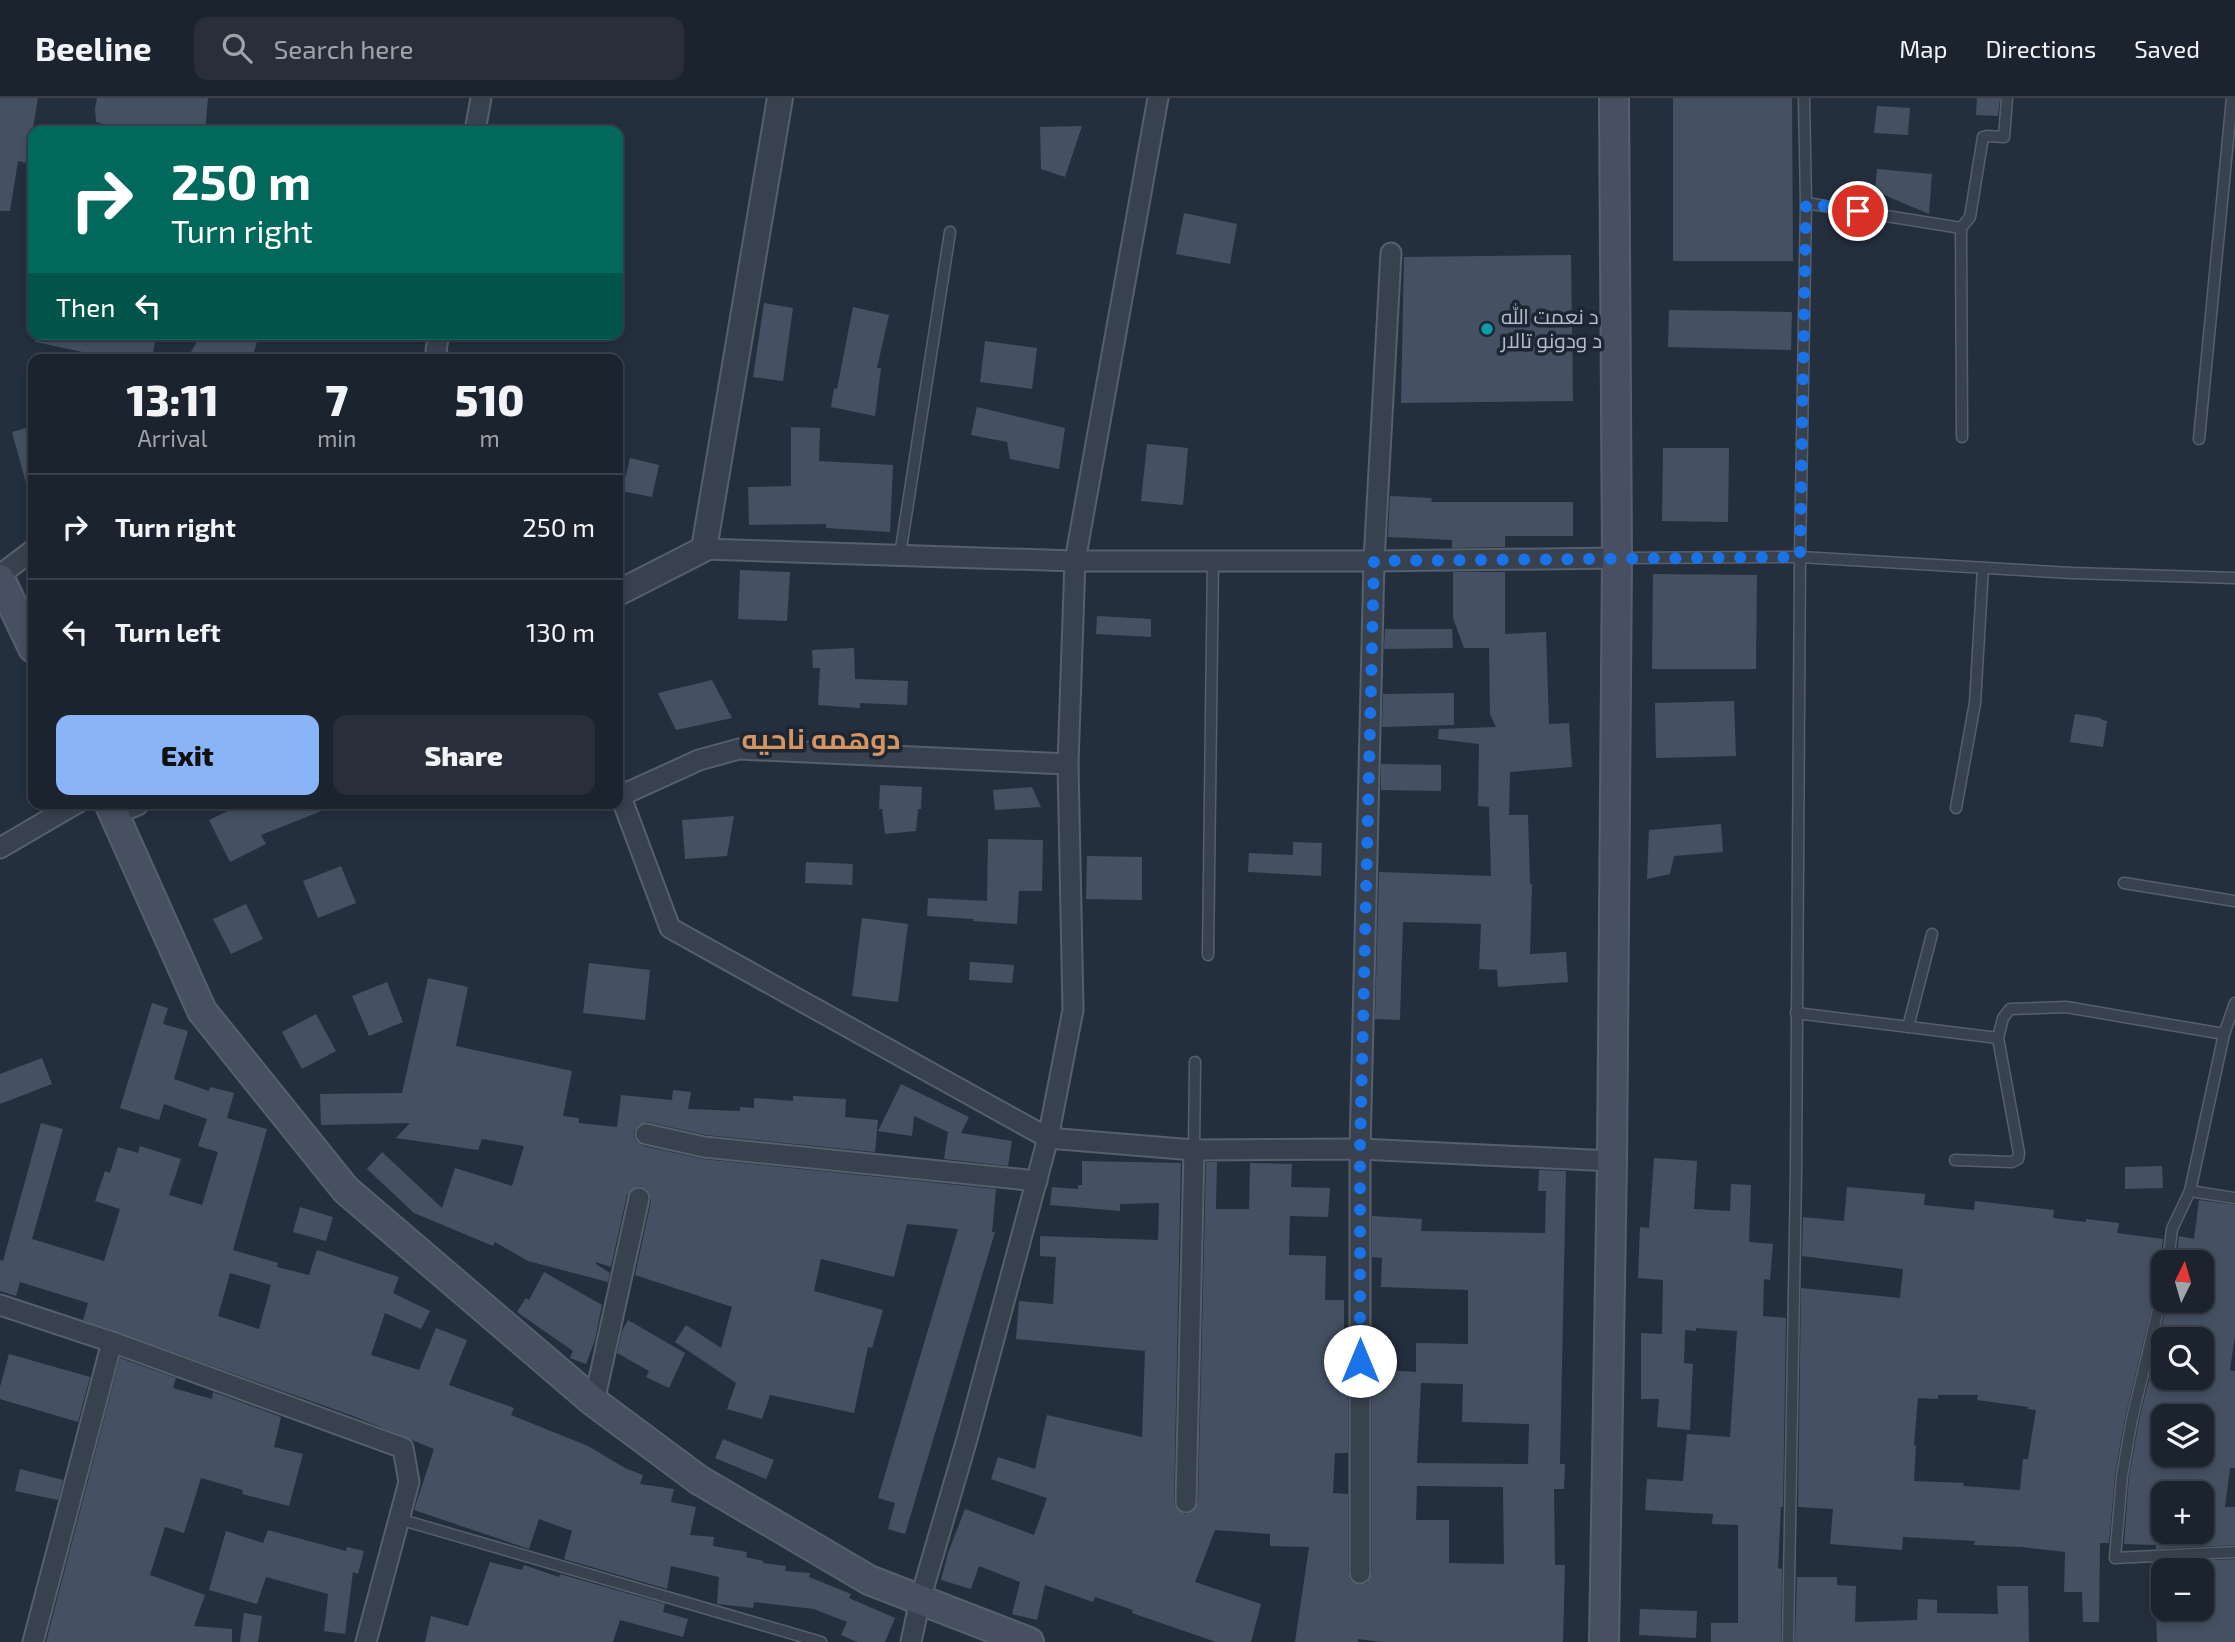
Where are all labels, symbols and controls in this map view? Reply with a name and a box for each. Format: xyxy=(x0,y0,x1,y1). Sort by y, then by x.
search box xyxy=(194,17,684,80)
text: Beeline xyxy=(35,28,152,68)
icon: search xyxy=(218,29,256,67)
text: Search here xyxy=(274,33,413,64)
text: Map xyxy=(1899,34,1947,63)
text: Directions xyxy=(1985,34,2096,63)
text: Saved xyxy=(2134,34,2200,63)
text: 250 m xyxy=(171,151,311,210)
icon: right xyxy=(56,154,147,245)
pin xyxy=(1828,181,1888,241)
icon: arrive xyxy=(1839,192,1877,230)
text: Turn right xyxy=(171,211,313,249)
icon: left xyxy=(129,287,167,325)
text: Then xyxy=(56,291,115,322)
place label: د نعمت الله د ودونو تالار xyxy=(1500,303,1602,353)
marker: د نعمت الله د ودونو تالار xyxy=(1479,321,1495,337)
text: 13:11 xyxy=(126,374,219,424)
text: 7 xyxy=(325,374,348,424)
text: 510 xyxy=(455,374,524,424)
text: Arrival xyxy=(138,424,208,452)
text: min xyxy=(317,424,356,452)
text: m xyxy=(480,424,500,452)
icon: right xyxy=(56,508,94,546)
text: Turn right xyxy=(115,511,236,542)
text: 250 m xyxy=(522,511,595,542)
icon: left xyxy=(56,613,94,651)
text: Turn left xyxy=(115,616,221,647)
text: 130 m xyxy=(526,616,595,647)
button: Exit xyxy=(56,715,319,795)
button: Share xyxy=(333,715,595,795)
district label: دوهمه ناحیه xyxy=(742,721,901,756)
north arrow xyxy=(2151,1250,2214,1312)
map controls xyxy=(2151,1250,2214,1621)
position arrow xyxy=(1323,1324,1397,1398)
button: search xyxy=(2151,1327,2214,1390)
button: layers xyxy=(2151,1404,2214,1467)
button: + xyxy=(2151,1481,2214,1544)
button: − xyxy=(2151,1558,2214,1621)

